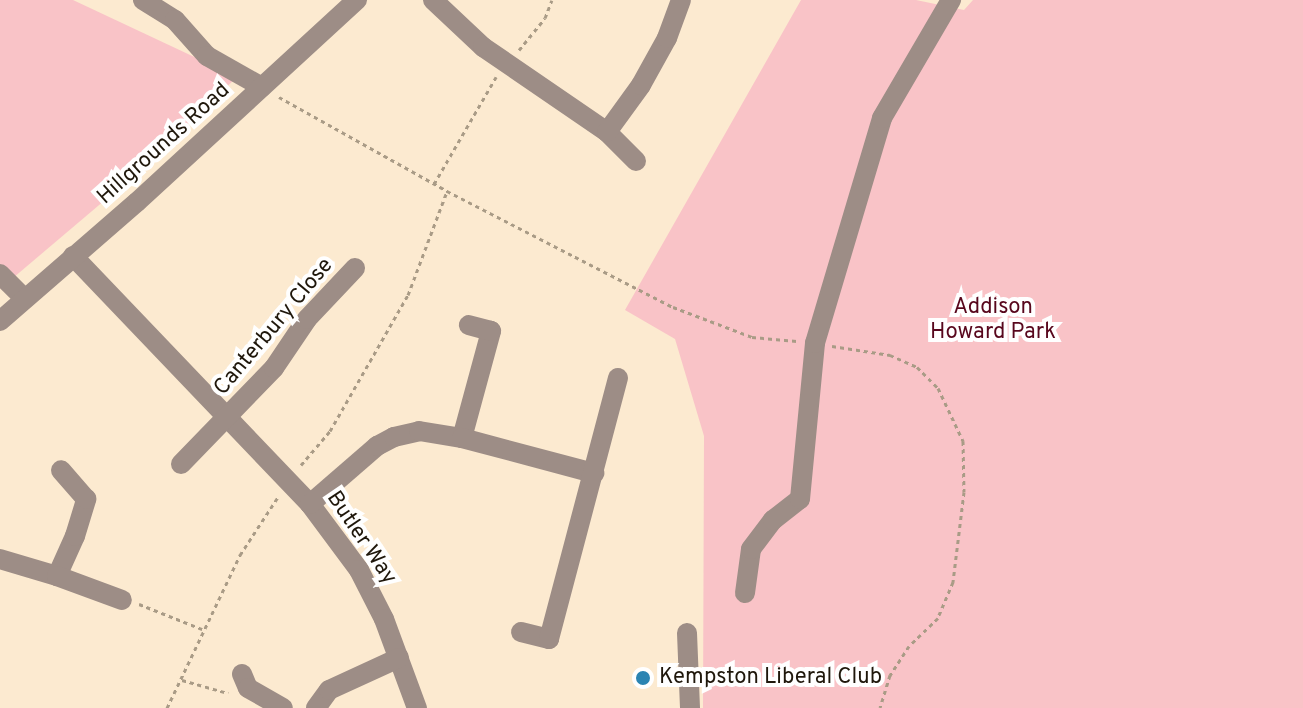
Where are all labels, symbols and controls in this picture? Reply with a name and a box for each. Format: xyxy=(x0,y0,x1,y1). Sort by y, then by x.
street label: Hillgrounds Road xyxy=(92,78,236,210)
street label: Canterbury Close xyxy=(209,253,339,401)
park label: Addison Howard Park xyxy=(930,294,1056,346)
street label: Butler Way xyxy=(320,486,402,590)
place label: Kempston Liberal Club xyxy=(659,665,882,691)
marker: Kempston Liberal Club xyxy=(634,669,652,687)

